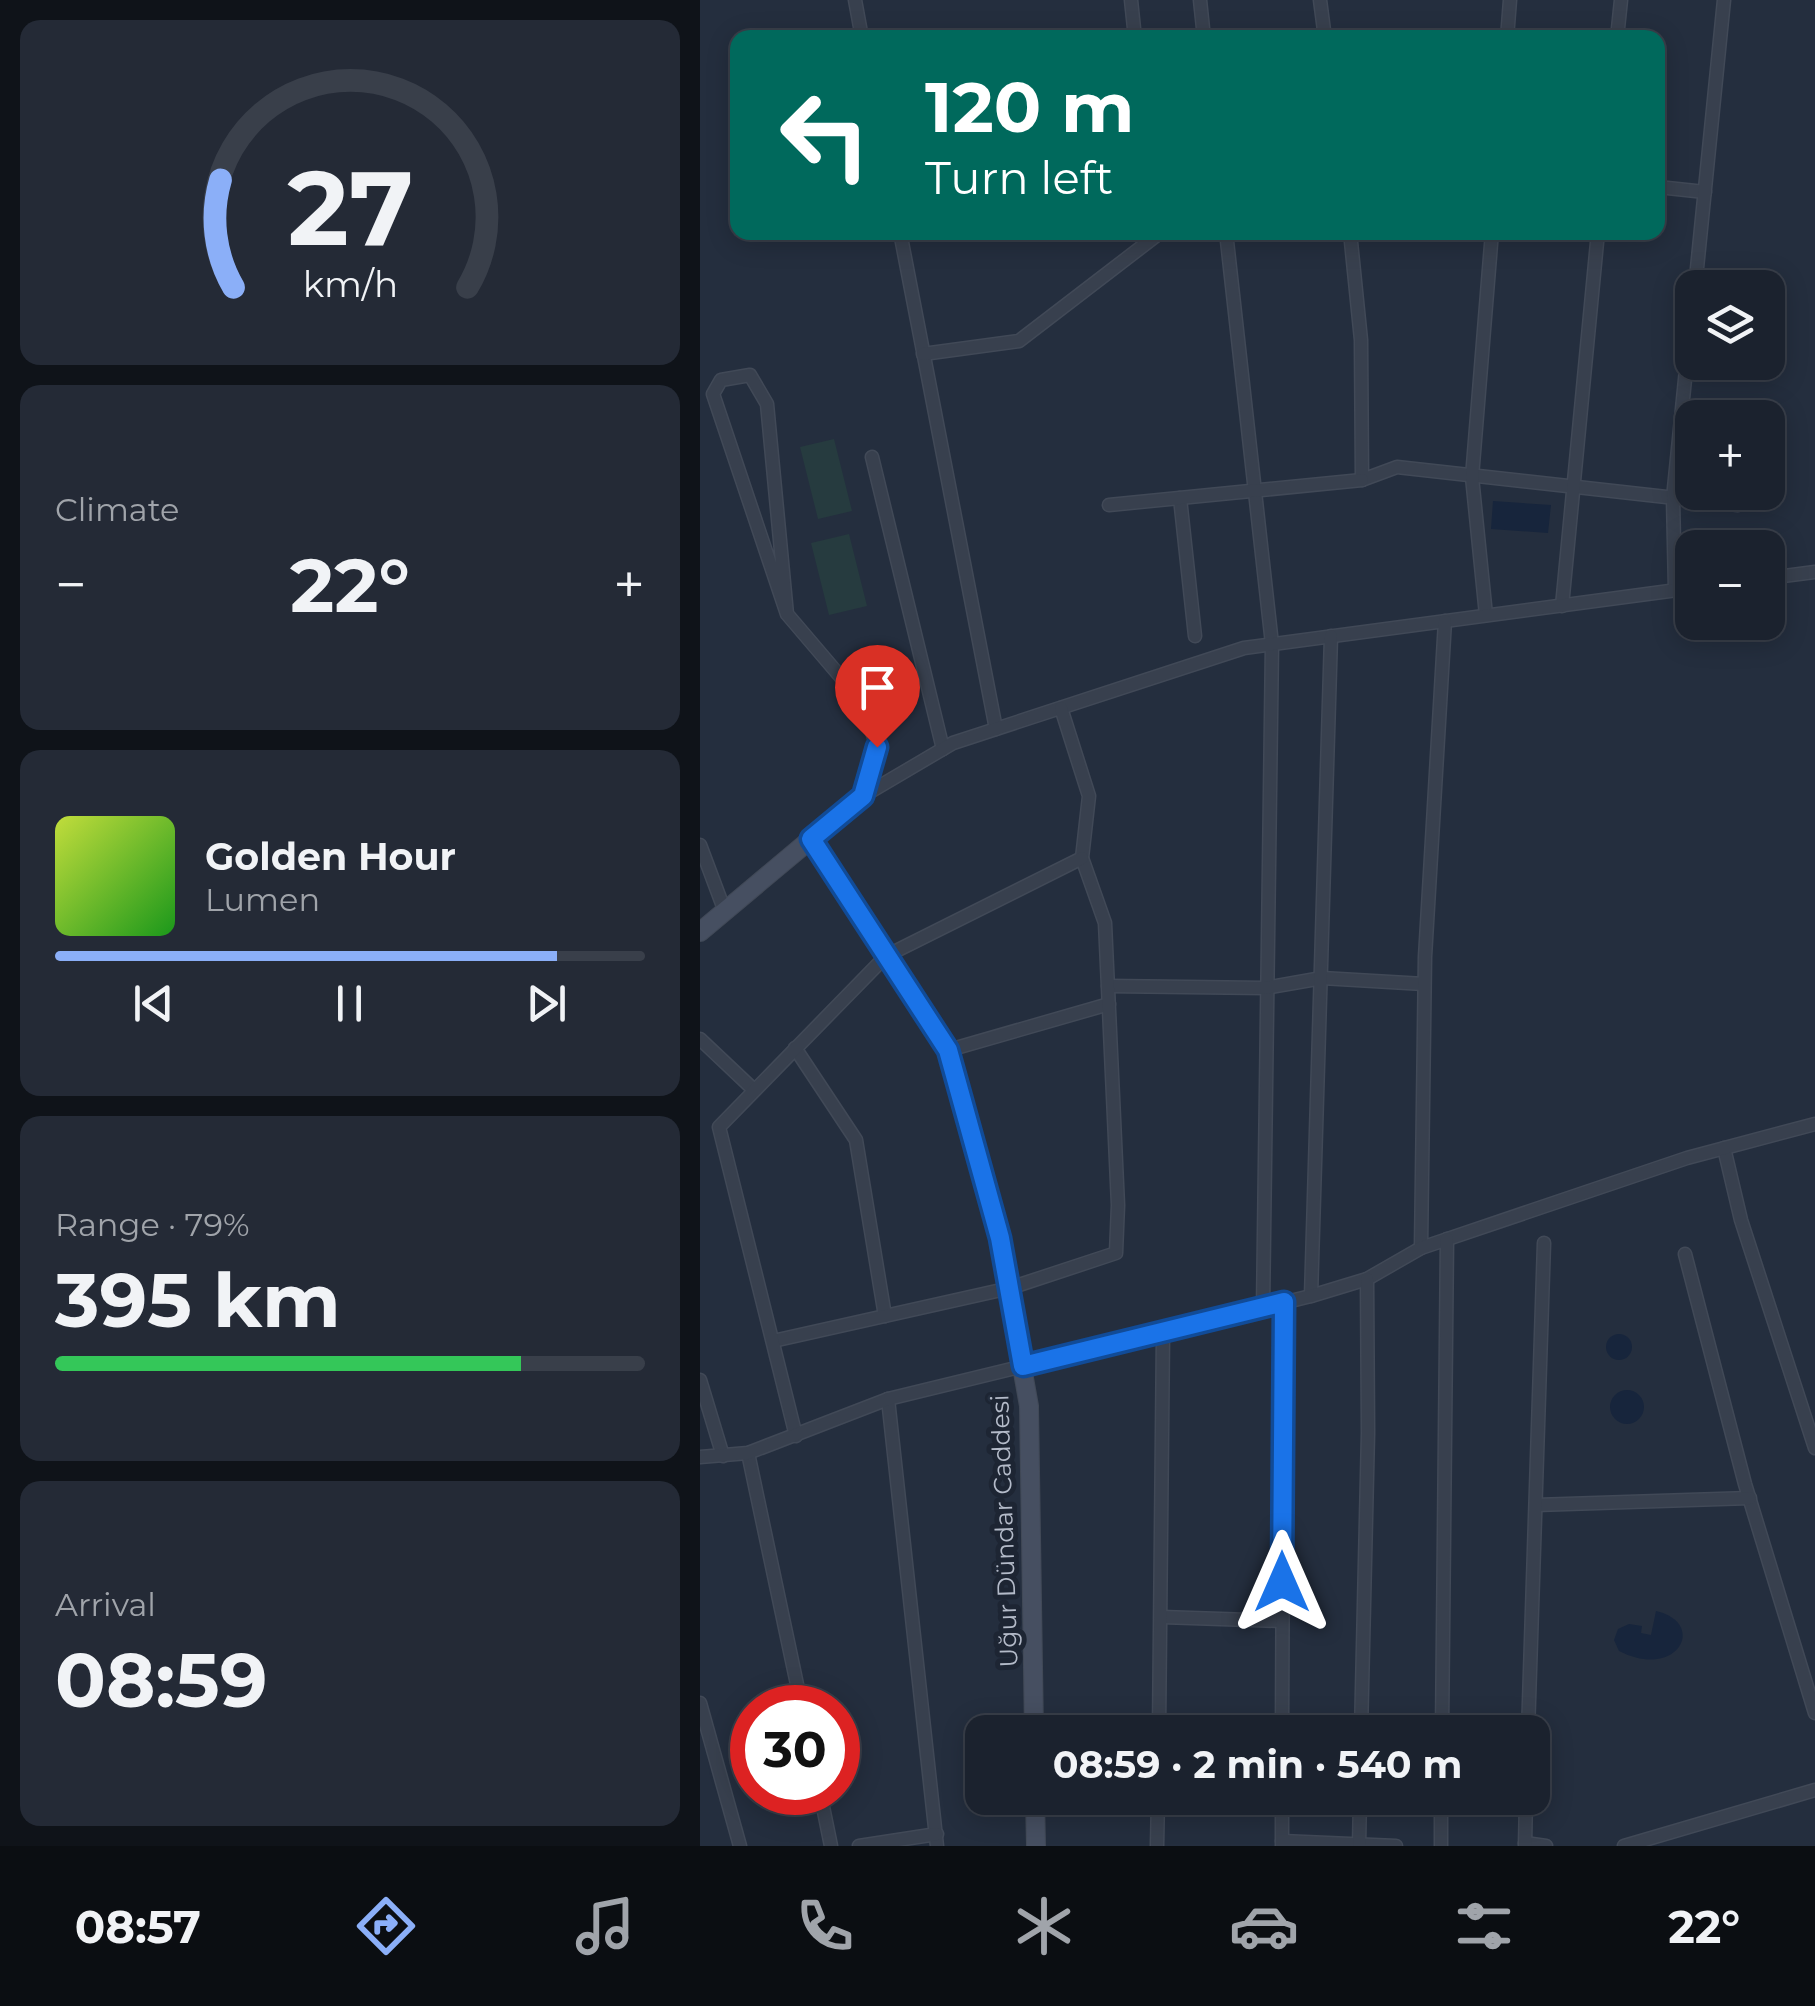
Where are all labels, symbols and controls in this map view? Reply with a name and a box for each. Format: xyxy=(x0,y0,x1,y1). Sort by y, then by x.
text: 120 m xyxy=(925,64,1135,150)
icon: left xyxy=(760,70,890,200)
text: 27 xyxy=(287,144,413,271)
text: Turn left xyxy=(925,150,1113,205)
text: km/h xyxy=(302,262,398,306)
map controls xyxy=(1675,270,1785,640)
button: layers xyxy=(1675,270,1785,380)
button: + xyxy=(1675,400,1785,510)
text: Climate xyxy=(55,490,179,529)
button: − xyxy=(1675,530,1785,640)
text: 22° xyxy=(290,539,410,631)
text: − xyxy=(55,551,87,618)
text: + xyxy=(613,551,645,618)
pin xyxy=(835,645,920,748)
icon: arrive xyxy=(850,660,905,715)
text: Golden Hour xyxy=(205,833,456,880)
text: Lumen xyxy=(205,880,320,919)
icon: previous xyxy=(126,976,181,1031)
icon: pause xyxy=(322,976,377,1031)
icon: next xyxy=(519,976,574,1031)
text: Range · 79% xyxy=(55,1205,249,1244)
text: 395 km xyxy=(55,1254,341,1346)
street label: Uğur Dündar Caddesi xyxy=(984,1394,1024,1668)
position arrow xyxy=(1230,1530,1334,1634)
text: Arrival xyxy=(55,1585,156,1624)
text: 08:59 xyxy=(55,1634,267,1726)
speed limit sign: 30 xyxy=(730,1685,860,1815)
text: 08:59 · 2 min · 540 m xyxy=(1053,1741,1462,1788)
icon: directions xyxy=(351,1891,421,1961)
icon: music xyxy=(570,1891,640,1961)
icon: phone xyxy=(790,1891,860,1961)
icon: climate xyxy=(1009,1891,1079,1961)
icon: car xyxy=(1229,1891,1299,1961)
icon: filters xyxy=(1449,1891,1519,1961)
text: 08:57 xyxy=(75,1899,201,1954)
text: 22° xyxy=(1668,1899,1740,1954)

